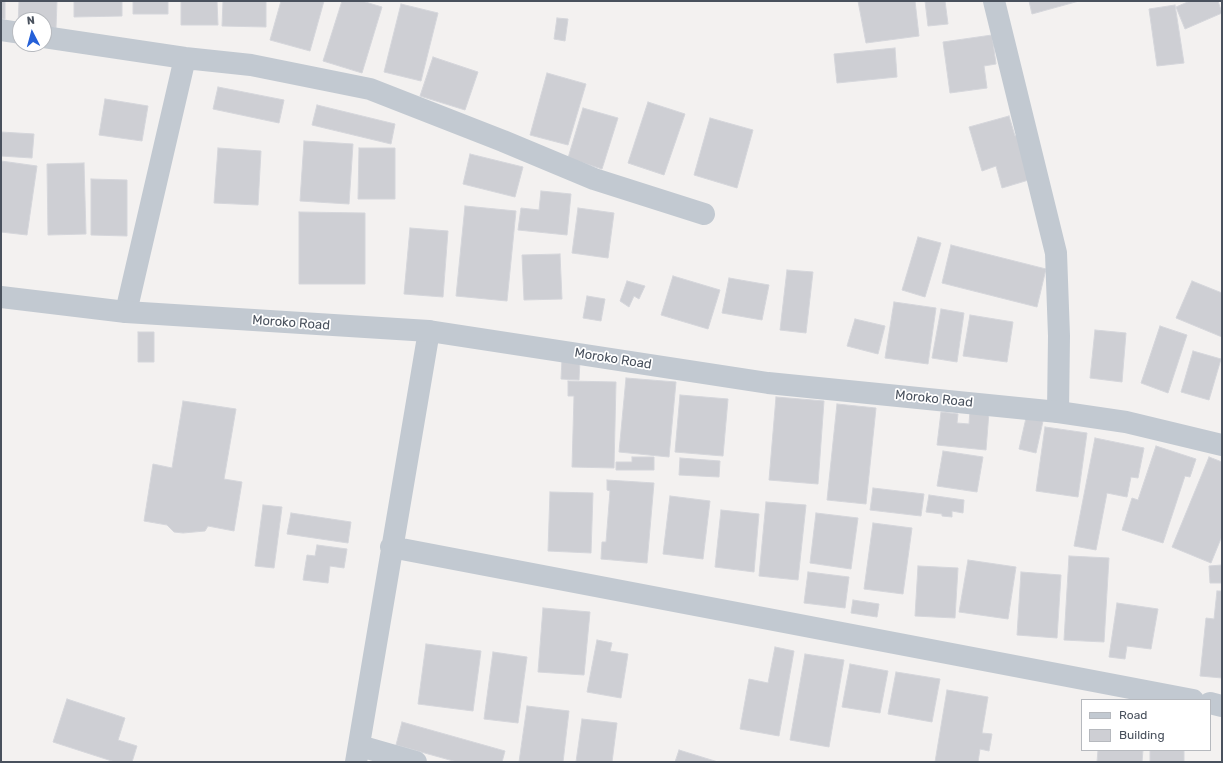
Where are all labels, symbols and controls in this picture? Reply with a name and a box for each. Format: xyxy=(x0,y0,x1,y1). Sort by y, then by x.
north arrow xyxy=(12,12,52,52)
text: N xyxy=(26,14,35,27)
street label: Moroko Road xyxy=(252,313,330,333)
street label: Moroko Road xyxy=(573,345,653,373)
street label: Moroko Road xyxy=(894,387,974,411)
legend xyxy=(1081,699,1211,751)
text: Road xyxy=(1119,708,1147,722)
text: Building xyxy=(1119,728,1165,742)

